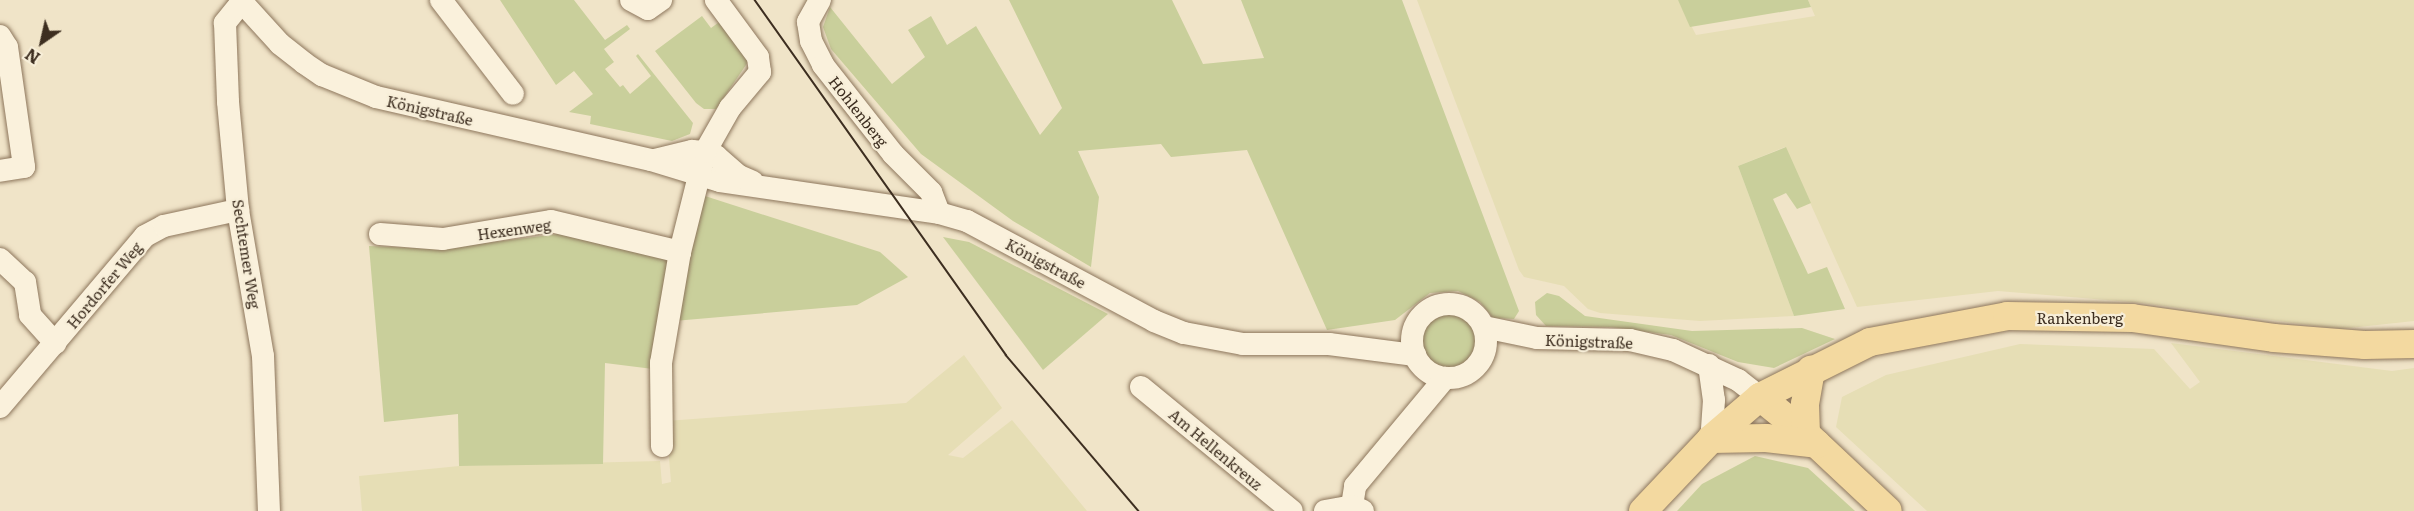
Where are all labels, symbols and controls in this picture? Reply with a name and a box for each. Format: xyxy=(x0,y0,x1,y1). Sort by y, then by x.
north arrow xyxy=(12,12,72,72)
text: N xyxy=(20,43,44,71)
street label: Hohlenberg xyxy=(826,72,892,150)
street label: Königstraße xyxy=(385,91,475,129)
street label: Sechtemer Weg xyxy=(229,198,265,310)
street label: Hexenweg xyxy=(476,215,552,243)
street label: Königstraße xyxy=(1003,234,1089,292)
street label: Hordorfer Weg xyxy=(63,238,145,332)
street label: Rankenberg xyxy=(2037,309,2123,327)
street label: Königstraße xyxy=(1545,330,1633,352)
street label: Am Hellenkreuz xyxy=(1166,405,1266,493)

